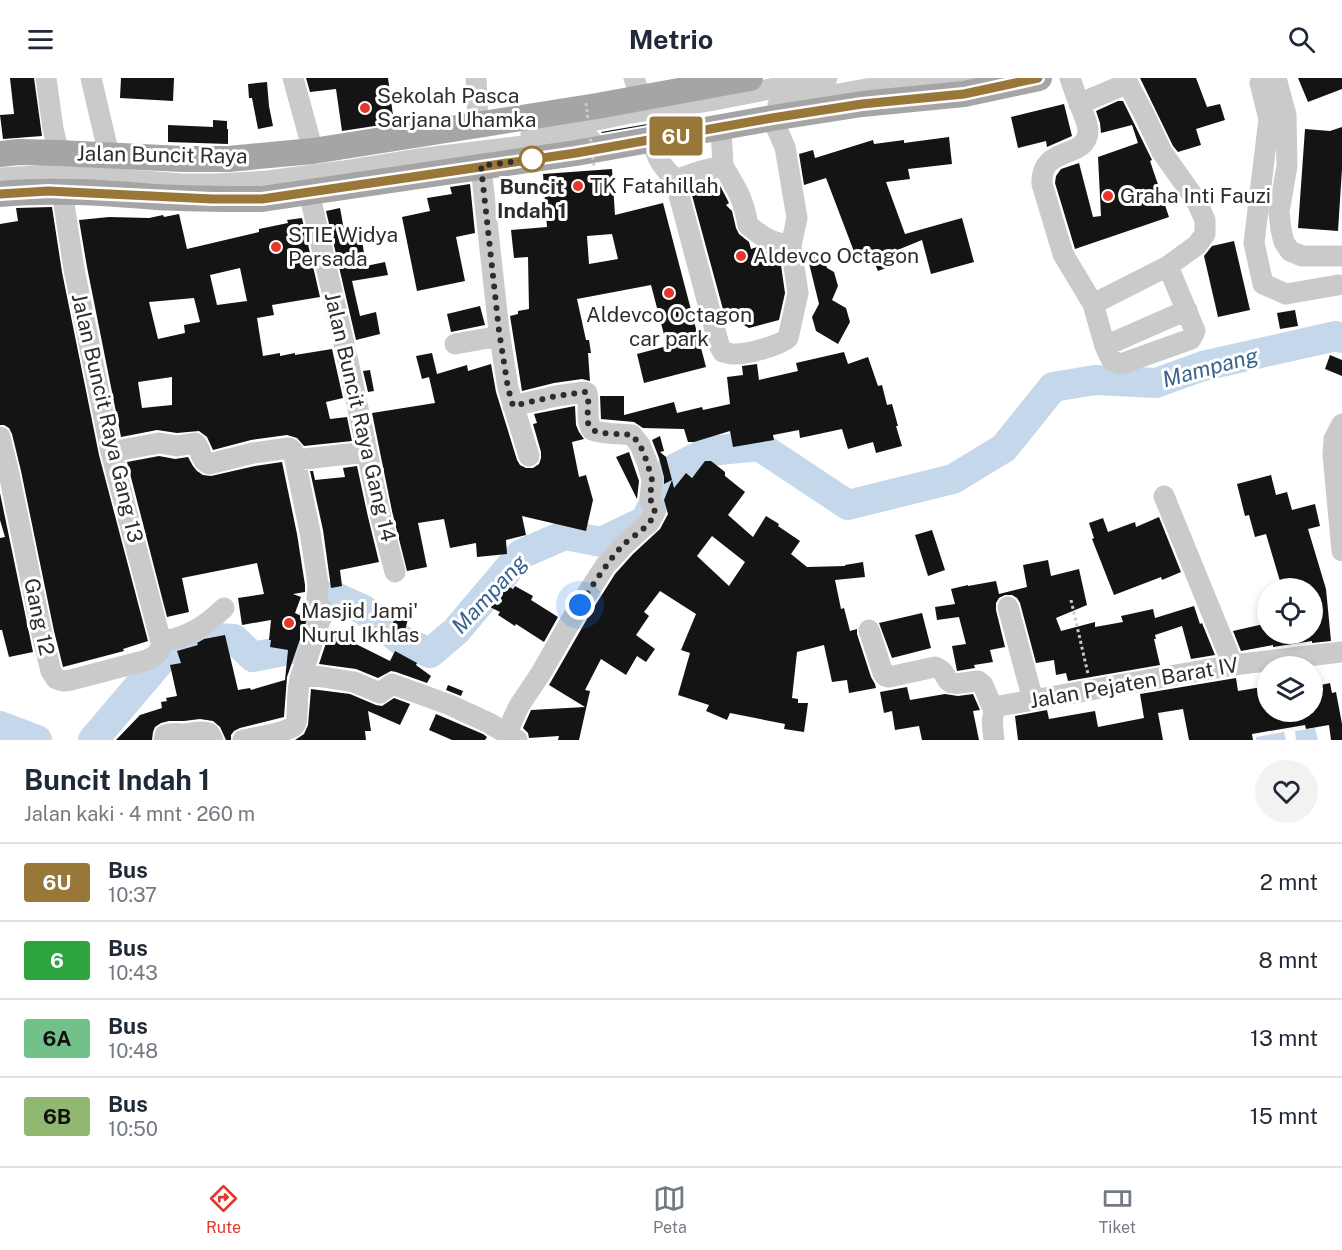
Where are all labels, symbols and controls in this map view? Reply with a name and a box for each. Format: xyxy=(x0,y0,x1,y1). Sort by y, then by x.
icon: menu xyxy=(24,23,57,56)
text: Metrio xyxy=(629,23,713,55)
icon: search xyxy=(1285,23,1318,56)
place label: Sekolah Pasca Sarjana Uhamka xyxy=(377,83,536,132)
marker: Sekolah Pasca Sarjana Uhamka xyxy=(358,101,372,115)
line badge: 6U xyxy=(649,116,703,156)
text: 6U xyxy=(661,124,691,149)
street label: Jalan Buncit Raya xyxy=(76,141,248,168)
marker: Buncit Indah 1 xyxy=(519,146,545,172)
place label: TK Fatahillah xyxy=(590,173,719,198)
place label: Buncit Indah 1 xyxy=(497,174,567,223)
marker: TK Fatahillah xyxy=(571,179,585,193)
place label: Graha Inti Fauzi xyxy=(1120,183,1271,208)
marker: Graha Inti Fauzi xyxy=(1101,189,1115,203)
place label: STIE Widya Persada xyxy=(288,222,398,271)
marker: STIE Widya Persada xyxy=(269,240,283,254)
place label: Aldevco Octagon xyxy=(753,243,919,268)
marker: Aldevco Octagon xyxy=(734,249,748,263)
marker: Aldevco Octagon car park xyxy=(662,286,676,300)
street label: Jalan Buncit Raya Gang 14 xyxy=(320,290,401,544)
street label: Jalan Buncit Raya Gang 13 xyxy=(67,291,148,545)
place label: Aldevco Octagon car park xyxy=(586,302,752,351)
water label: Mampang xyxy=(1159,341,1262,392)
water label: Mampang xyxy=(446,549,533,639)
street label: Gang 12 xyxy=(19,576,60,658)
map controls xyxy=(1257,578,1323,722)
button: locate xyxy=(1257,578,1323,644)
your location xyxy=(565,590,595,620)
place label: Masjid Jami' Nurul Ikhlas xyxy=(301,598,419,647)
marker: Masjid Jami' Nurul Ikhlas xyxy=(282,616,296,630)
street label: Jalan Pejaten Barat IV xyxy=(1028,652,1240,713)
button: layers xyxy=(1257,656,1323,722)
button: heart xyxy=(1255,760,1318,823)
text: Buncit Indah 1 xyxy=(24,763,210,796)
text: Jalan kaki · 4 mnt · 260 m xyxy=(24,802,255,826)
text: Bus xyxy=(108,857,148,883)
text: 2 mnt xyxy=(1260,869,1318,895)
text: 6U xyxy=(42,870,72,895)
text: 10:37 xyxy=(108,883,157,907)
text: Bus xyxy=(108,935,148,961)
text: 8 mnt xyxy=(1259,947,1318,973)
text: 6 xyxy=(50,948,64,973)
text: 10:43 xyxy=(108,961,158,985)
text: Bus xyxy=(108,1013,148,1039)
text: 13 mnt xyxy=(1250,1025,1318,1051)
text: 6A xyxy=(42,1026,72,1051)
text: 10:48 xyxy=(108,1039,158,1063)
text: Bus xyxy=(108,1091,148,1117)
text: 15 mnt xyxy=(1250,1103,1318,1129)
text: 6B xyxy=(43,1104,71,1129)
text: 10:50 xyxy=(108,1117,158,1141)
tab: Rute xyxy=(206,1182,241,1237)
tab: Peta xyxy=(653,1182,687,1237)
tab: Tiket xyxy=(1099,1182,1136,1237)

